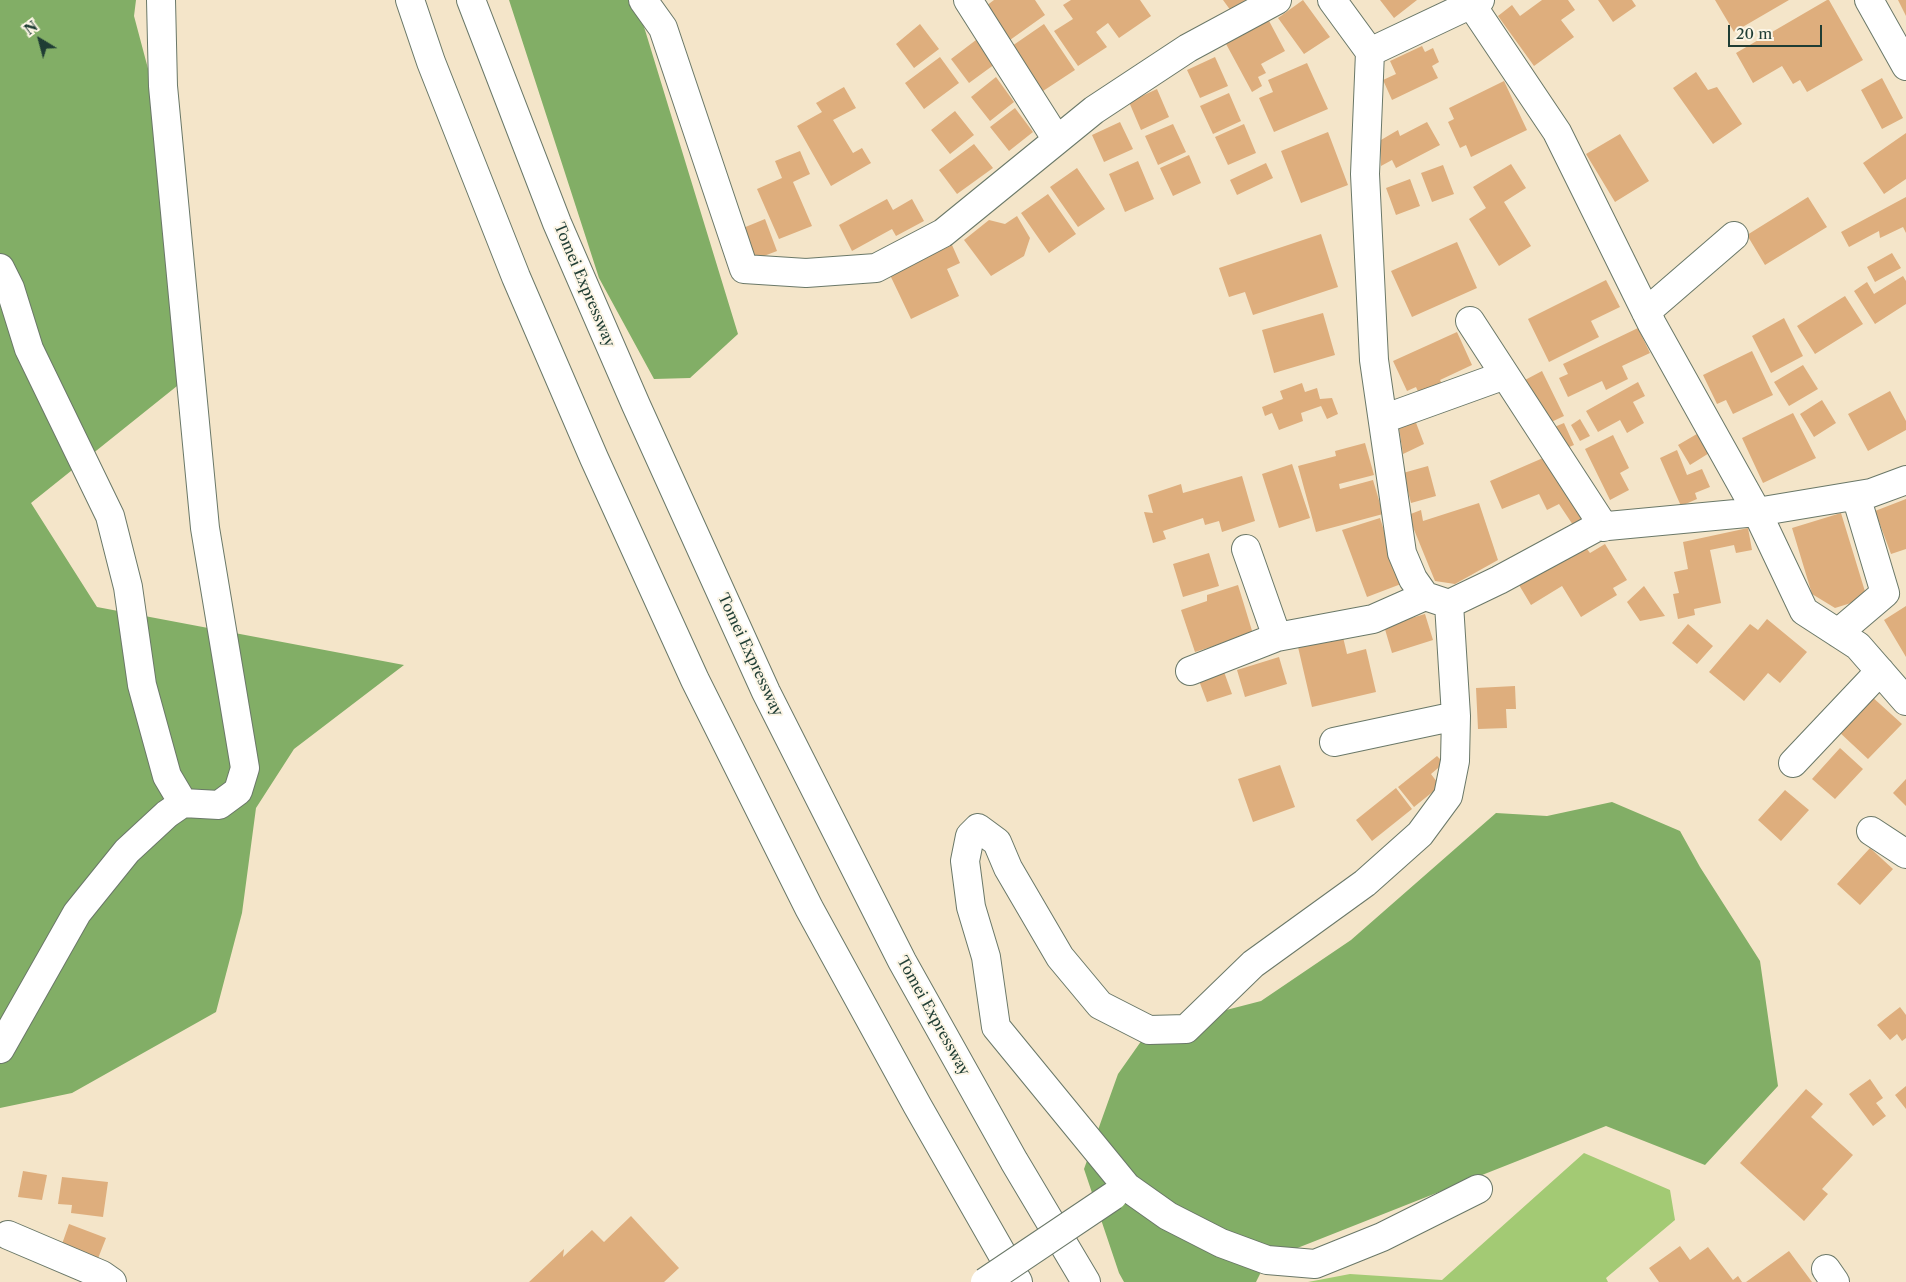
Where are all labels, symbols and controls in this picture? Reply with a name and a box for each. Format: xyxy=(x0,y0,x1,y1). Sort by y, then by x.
north arrow xyxy=(15,15,65,65)
scale bar xyxy=(1731,15,1825,47)
text: N xyxy=(21,17,41,39)
text: 20 m xyxy=(1736,24,1772,43)
street label: Tomei Expressway xyxy=(550,220,618,350)
street label: Tomei Expressway xyxy=(714,591,786,719)
street label: Tomei Expressway xyxy=(893,953,973,1079)

